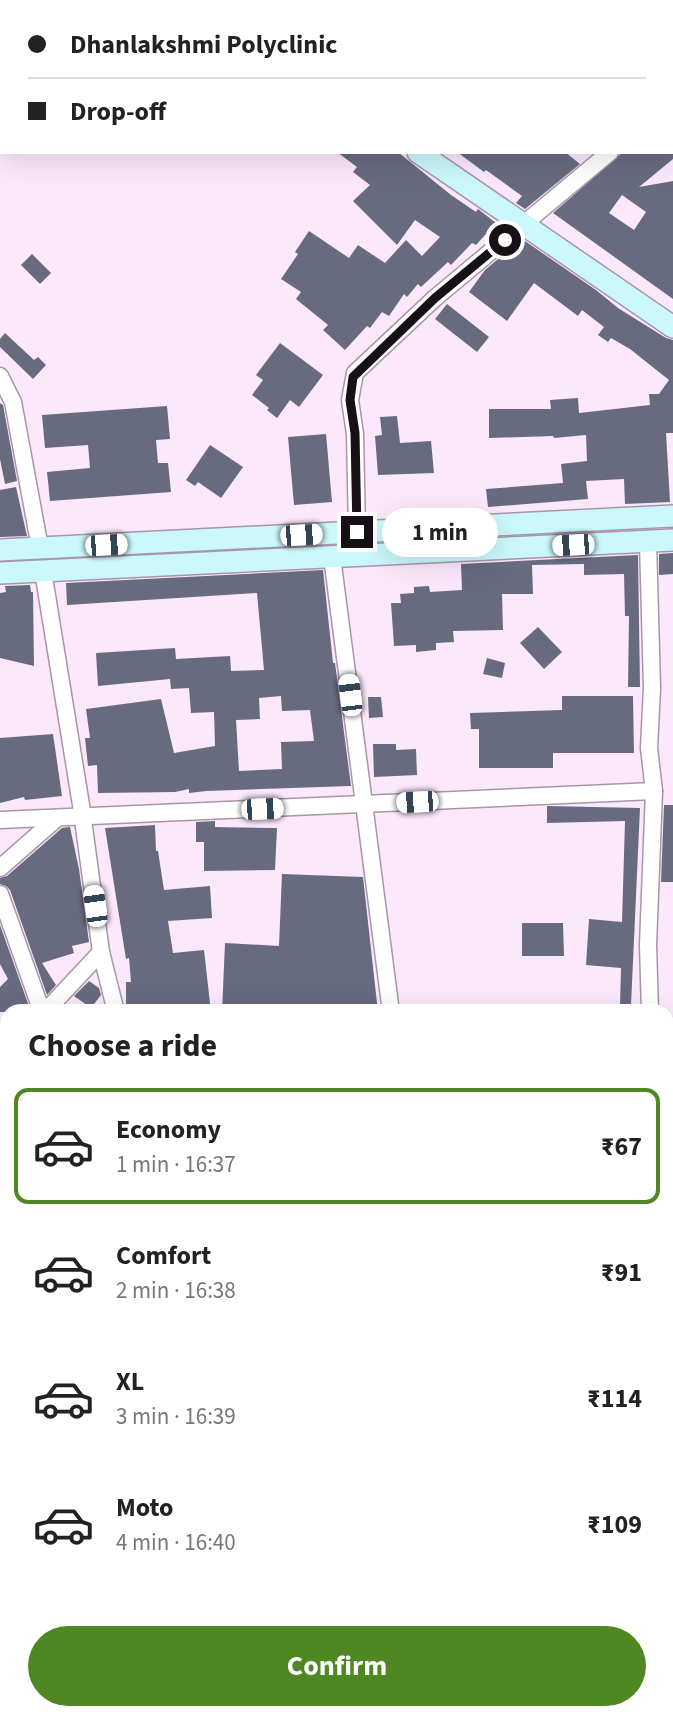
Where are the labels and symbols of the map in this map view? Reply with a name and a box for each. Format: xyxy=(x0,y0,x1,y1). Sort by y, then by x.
route start xyxy=(489,224,521,256)
callout: 1 min xyxy=(382,508,497,556)
route end xyxy=(341,516,373,548)
car xyxy=(280,523,323,547)
car xyxy=(85,533,128,557)
car xyxy=(552,533,595,557)
car xyxy=(338,673,363,717)
car xyxy=(396,790,439,814)
car xyxy=(241,798,284,820)
car xyxy=(82,884,109,928)

